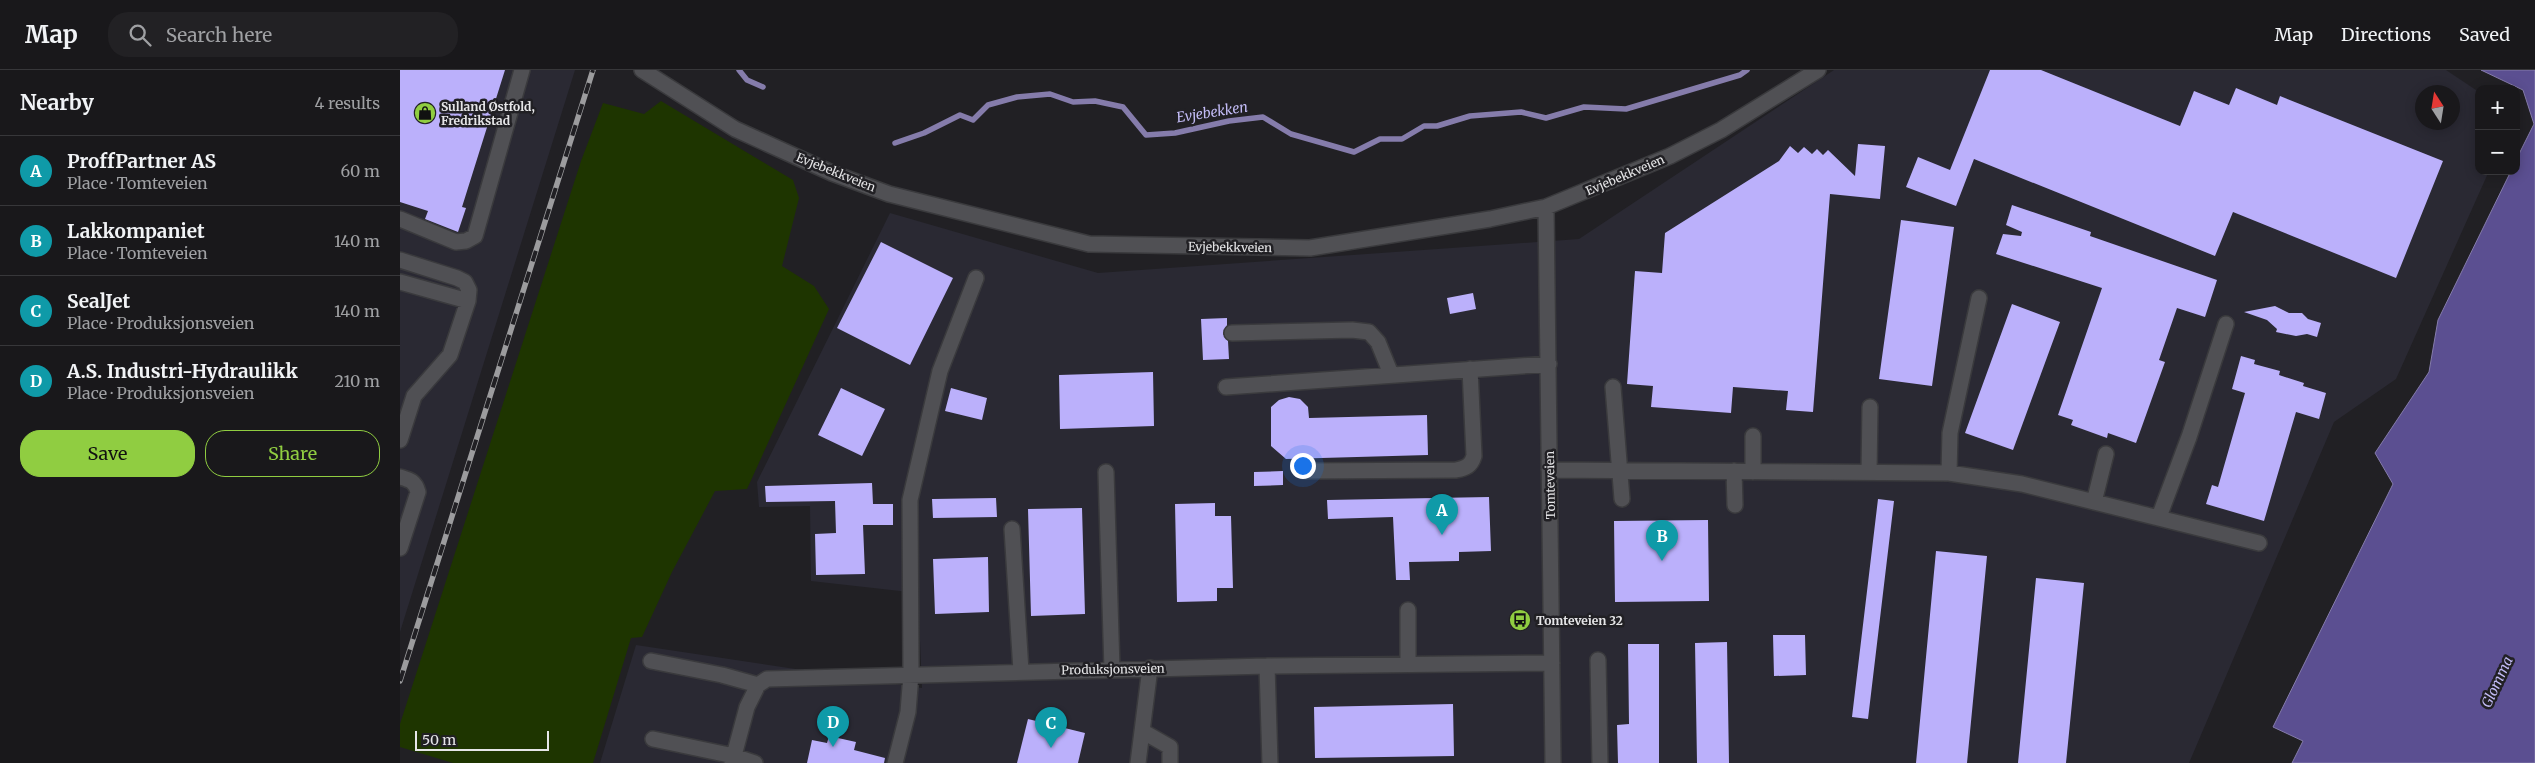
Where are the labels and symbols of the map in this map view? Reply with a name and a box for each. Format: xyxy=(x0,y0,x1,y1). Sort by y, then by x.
north arrow xyxy=(2415,85,2460,130)
water label: Evjebekken xyxy=(1175,97,1249,127)
place label: Sulland Østfold, Fredrikstad xyxy=(441,99,535,128)
shop icon: Sulland Østfold, Fredrikstad xyxy=(413,101,437,125)
street label: Evjebekkveien xyxy=(794,149,878,195)
street label: Evjebekkveien xyxy=(1583,152,1667,198)
street label: Evjebekkveien xyxy=(1188,239,1272,255)
street label: Tomteveien xyxy=(1542,451,1558,519)
your location xyxy=(1290,453,1316,479)
pin: A xyxy=(1426,494,1458,535)
pin: B xyxy=(1646,520,1678,561)
bus stop icon: Tomteveien 32 xyxy=(1508,608,1532,632)
place label: Tomteveien 32 xyxy=(1536,613,1623,628)
water label: Glomma xyxy=(2477,653,2517,711)
street label: Produksjonsveien xyxy=(1061,661,1165,677)
pin: D xyxy=(817,706,849,747)
pin: C xyxy=(1035,707,1067,748)
scale bar xyxy=(415,728,549,751)

